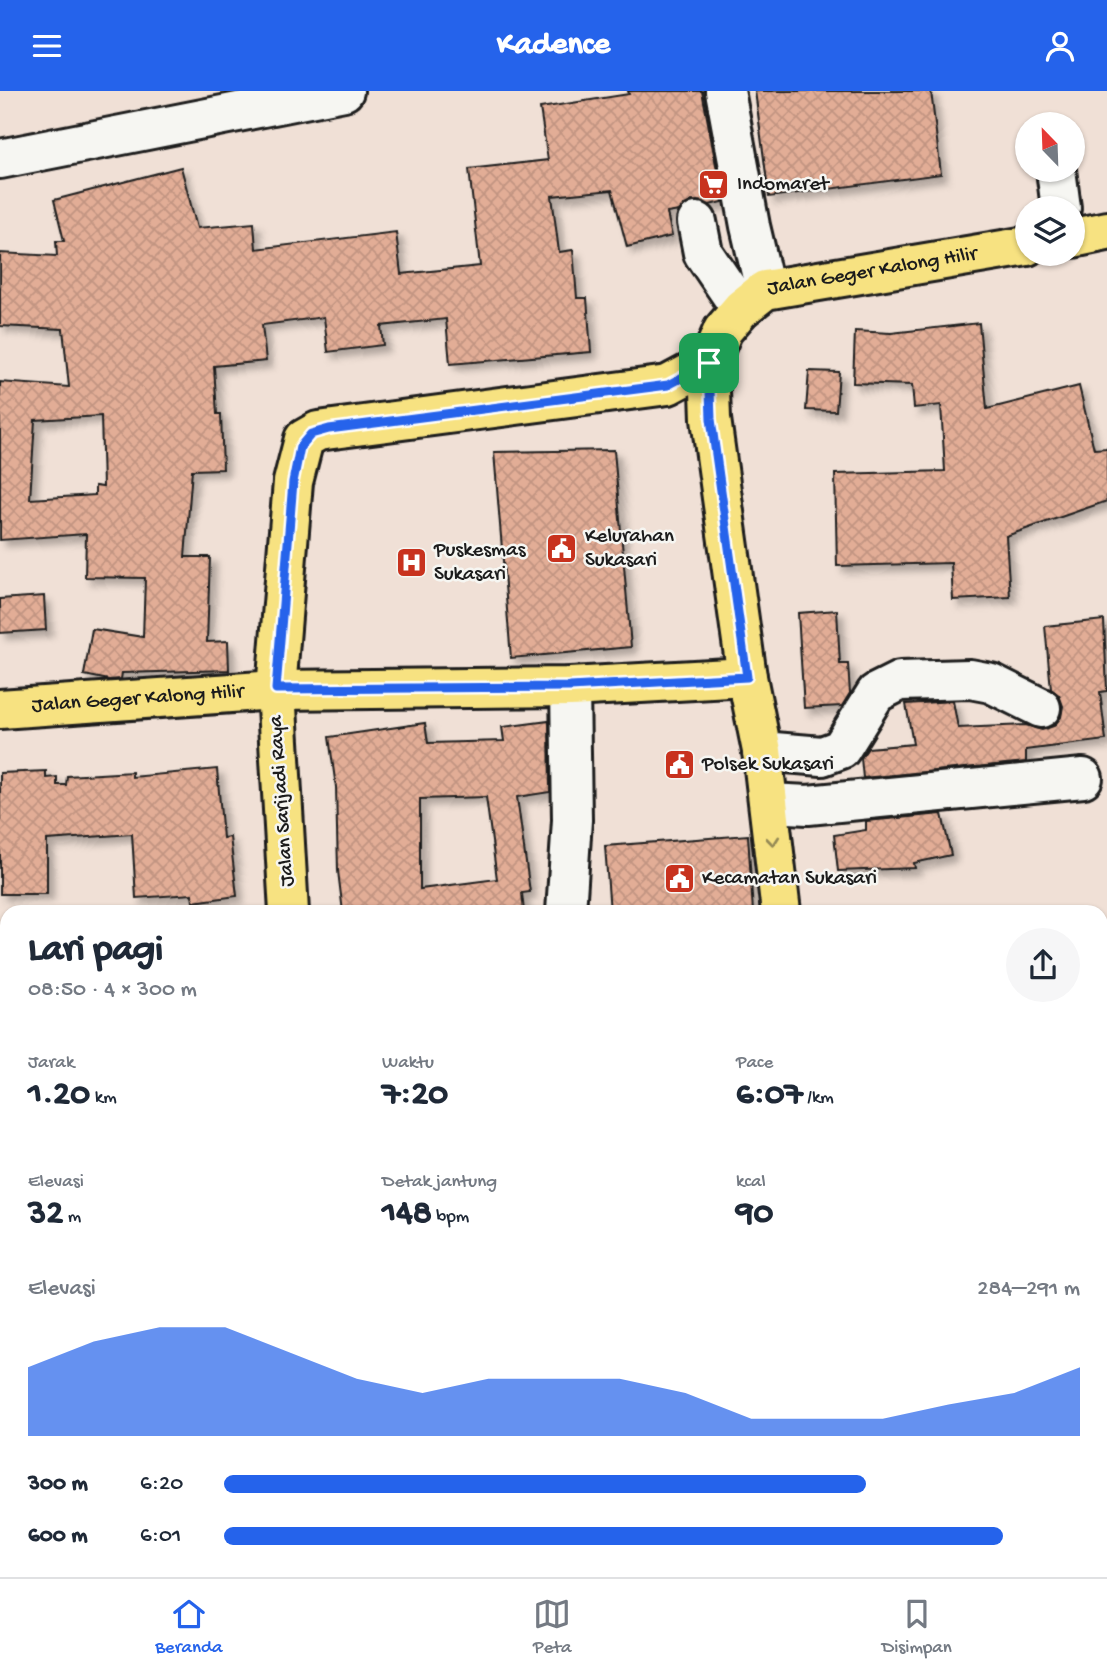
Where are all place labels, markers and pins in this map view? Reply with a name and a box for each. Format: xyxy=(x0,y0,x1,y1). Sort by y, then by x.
supermarket icon: Indomaret xyxy=(697,168,731,202)
place label: Indomaret xyxy=(737,173,831,198)
pin xyxy=(679,333,739,393)
place label: Kelurahan Sukasari xyxy=(585,525,674,574)
public building icon: Kelurahan Sukasari xyxy=(545,532,579,566)
place label: Puskesmas Sukasari xyxy=(433,539,527,588)
hospital icon: Puskesmas Sukasari xyxy=(394,546,428,580)
public building icon: Polsek Sukasari xyxy=(662,748,696,782)
place label: Polsek Sukasari xyxy=(701,753,834,778)
public building icon: Kecamatan Sukasari xyxy=(662,862,696,896)
place label: Kecamatan Sukasari xyxy=(702,867,877,892)

